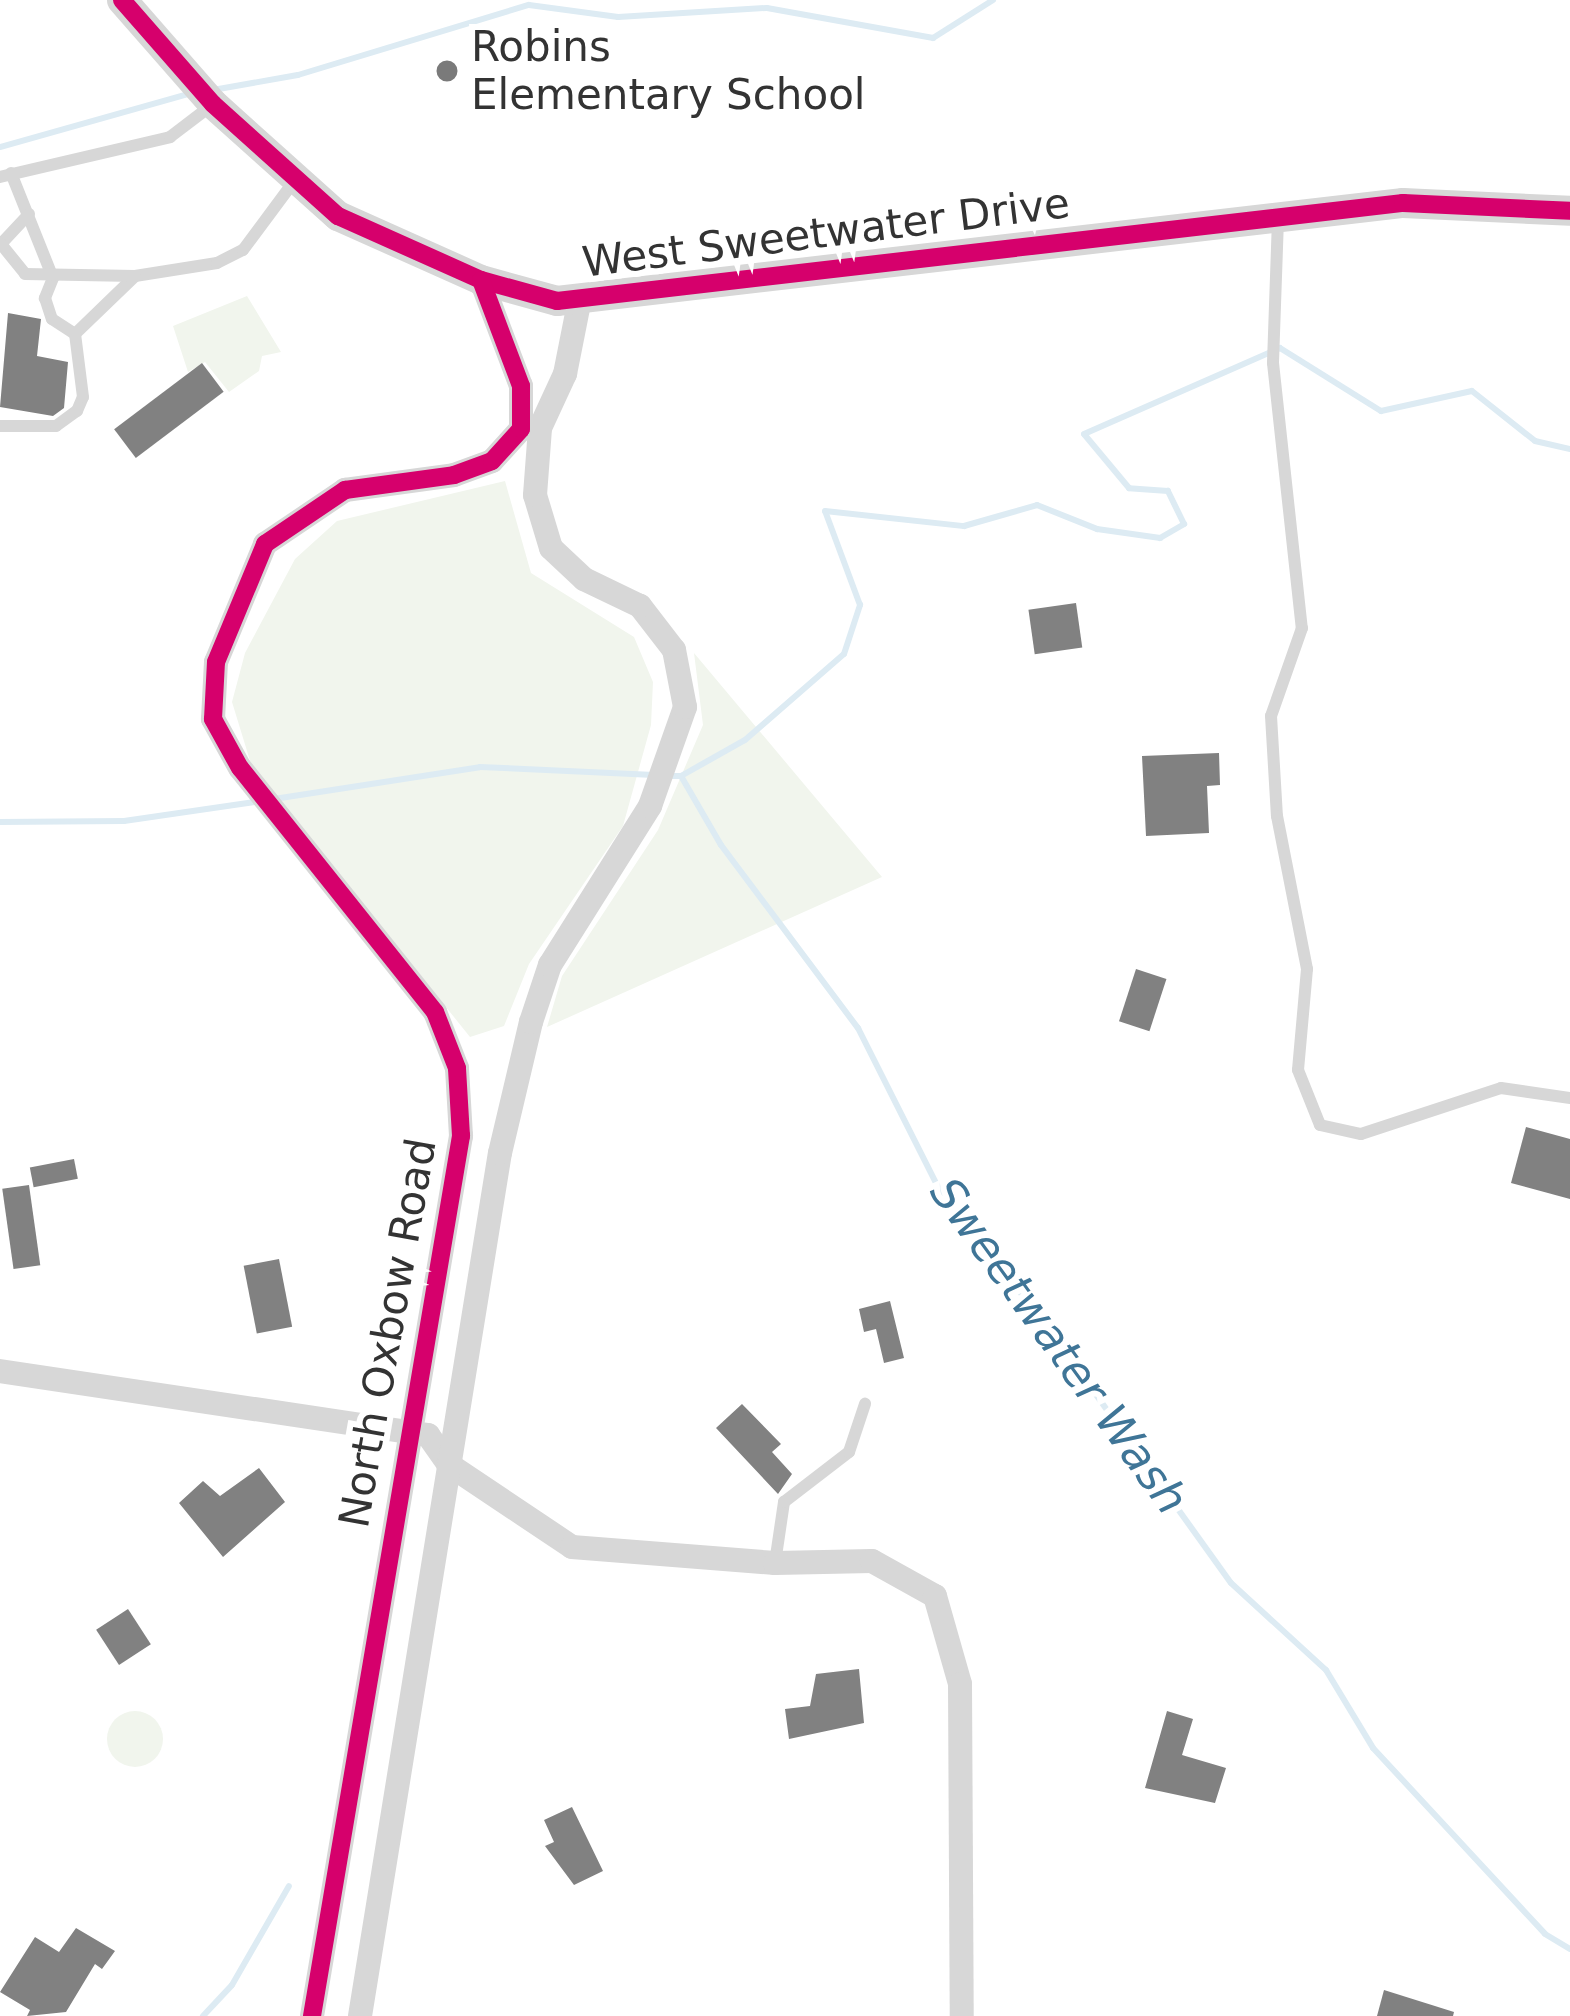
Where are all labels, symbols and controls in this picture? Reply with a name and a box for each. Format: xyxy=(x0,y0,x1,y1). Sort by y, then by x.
place label: Robins Elementary School xyxy=(471,22,866,120)
marker: Robins Elementary School xyxy=(434,58,460,84)
street label: West Sweetwater Drive xyxy=(579,178,1073,288)
street label: North Oxbow Road xyxy=(329,1135,447,1531)
water label: Sweetwater Wash xyxy=(919,1167,1199,1525)

